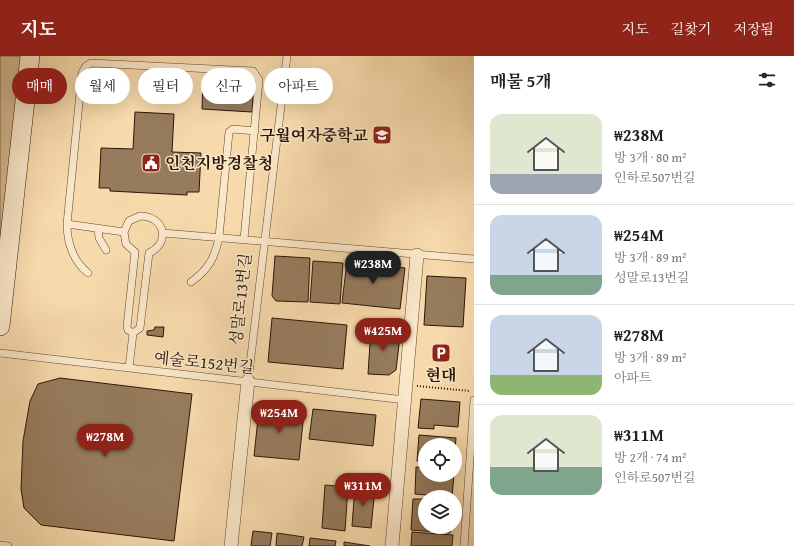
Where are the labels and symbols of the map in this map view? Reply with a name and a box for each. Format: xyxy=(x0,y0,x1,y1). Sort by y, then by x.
place label: 구월여자중학교 xyxy=(260,123,369,147)
school or university icon: 구월여자중학교 xyxy=(371,124,393,146)
place label: 인천지방경찰청 xyxy=(165,151,273,175)
public building icon: 인천지방경찰청 xyxy=(140,152,162,174)
pin: ₩238M xyxy=(345,251,401,285)
street label: 성말로13번길 xyxy=(223,252,257,346)
pin: ₩425M xyxy=(355,318,411,352)
parking icon: 현대 xyxy=(430,342,452,364)
street label: 예술로152번길 xyxy=(153,345,255,379)
place label: 현대 xyxy=(426,363,456,387)
pin: ₩254M xyxy=(251,400,307,434)
pin: ₩278M xyxy=(77,424,133,458)
pin: ₩311M xyxy=(335,473,391,507)

